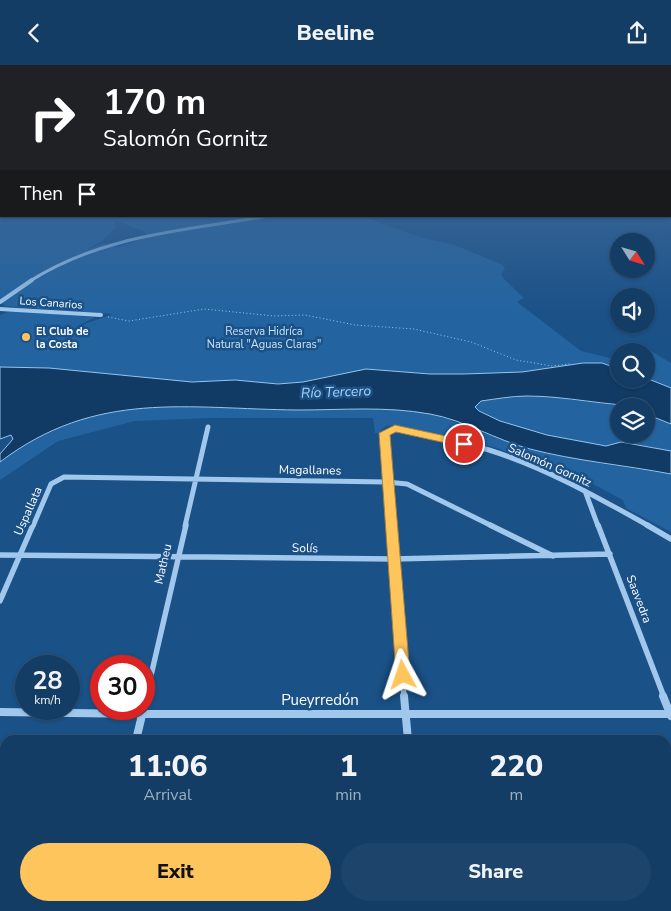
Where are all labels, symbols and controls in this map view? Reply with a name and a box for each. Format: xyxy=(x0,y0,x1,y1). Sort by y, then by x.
text: Beeline xyxy=(297,18,374,48)
icon: back xyxy=(20,19,48,47)
icon: share xyxy=(623,19,651,47)
text: 170 m xyxy=(103,79,206,126)
icon: right xyxy=(20,85,85,150)
text: Salomón Gornitz xyxy=(103,124,268,154)
icon: arrive xyxy=(73,180,101,208)
text: Then xyxy=(20,181,63,207)
north arrow xyxy=(610,233,655,277)
map controls xyxy=(610,233,655,443)
button: sound xyxy=(610,288,655,333)
street label: Los Canarios xyxy=(19,293,83,313)
place label: El Club de la Costa xyxy=(36,324,89,352)
park label: Reserva Hidríca Natural "Aguas Claras" xyxy=(207,324,321,352)
marker: El Club de la Costa xyxy=(20,331,32,343)
button: search xyxy=(610,343,655,388)
water label: Río Tercero xyxy=(301,381,372,403)
button: layers xyxy=(610,398,655,443)
pin xyxy=(443,423,485,465)
icon: arrive xyxy=(450,430,478,458)
street label: Salomón Gornitz xyxy=(506,439,595,491)
street label: Magallanes xyxy=(279,461,342,479)
street label: Uspallata xyxy=(10,484,46,538)
street label: Solís xyxy=(292,540,318,556)
street label: Matheu xyxy=(151,542,175,586)
street label: Saavedra xyxy=(623,573,655,625)
position arrow xyxy=(376,648,428,700)
speed limit sign: 30 xyxy=(90,655,155,720)
text: 28 xyxy=(32,664,63,698)
street label: Pueyrredón xyxy=(281,690,359,710)
text: km/h xyxy=(34,692,61,708)
text: 11:06 xyxy=(128,746,207,787)
text: 1 xyxy=(339,746,357,787)
text: 220 xyxy=(489,746,543,787)
text: Arrival xyxy=(144,784,192,806)
text: min xyxy=(335,784,362,806)
text: m xyxy=(509,784,523,806)
button: Exit xyxy=(20,843,331,901)
button: Share xyxy=(341,843,651,901)

